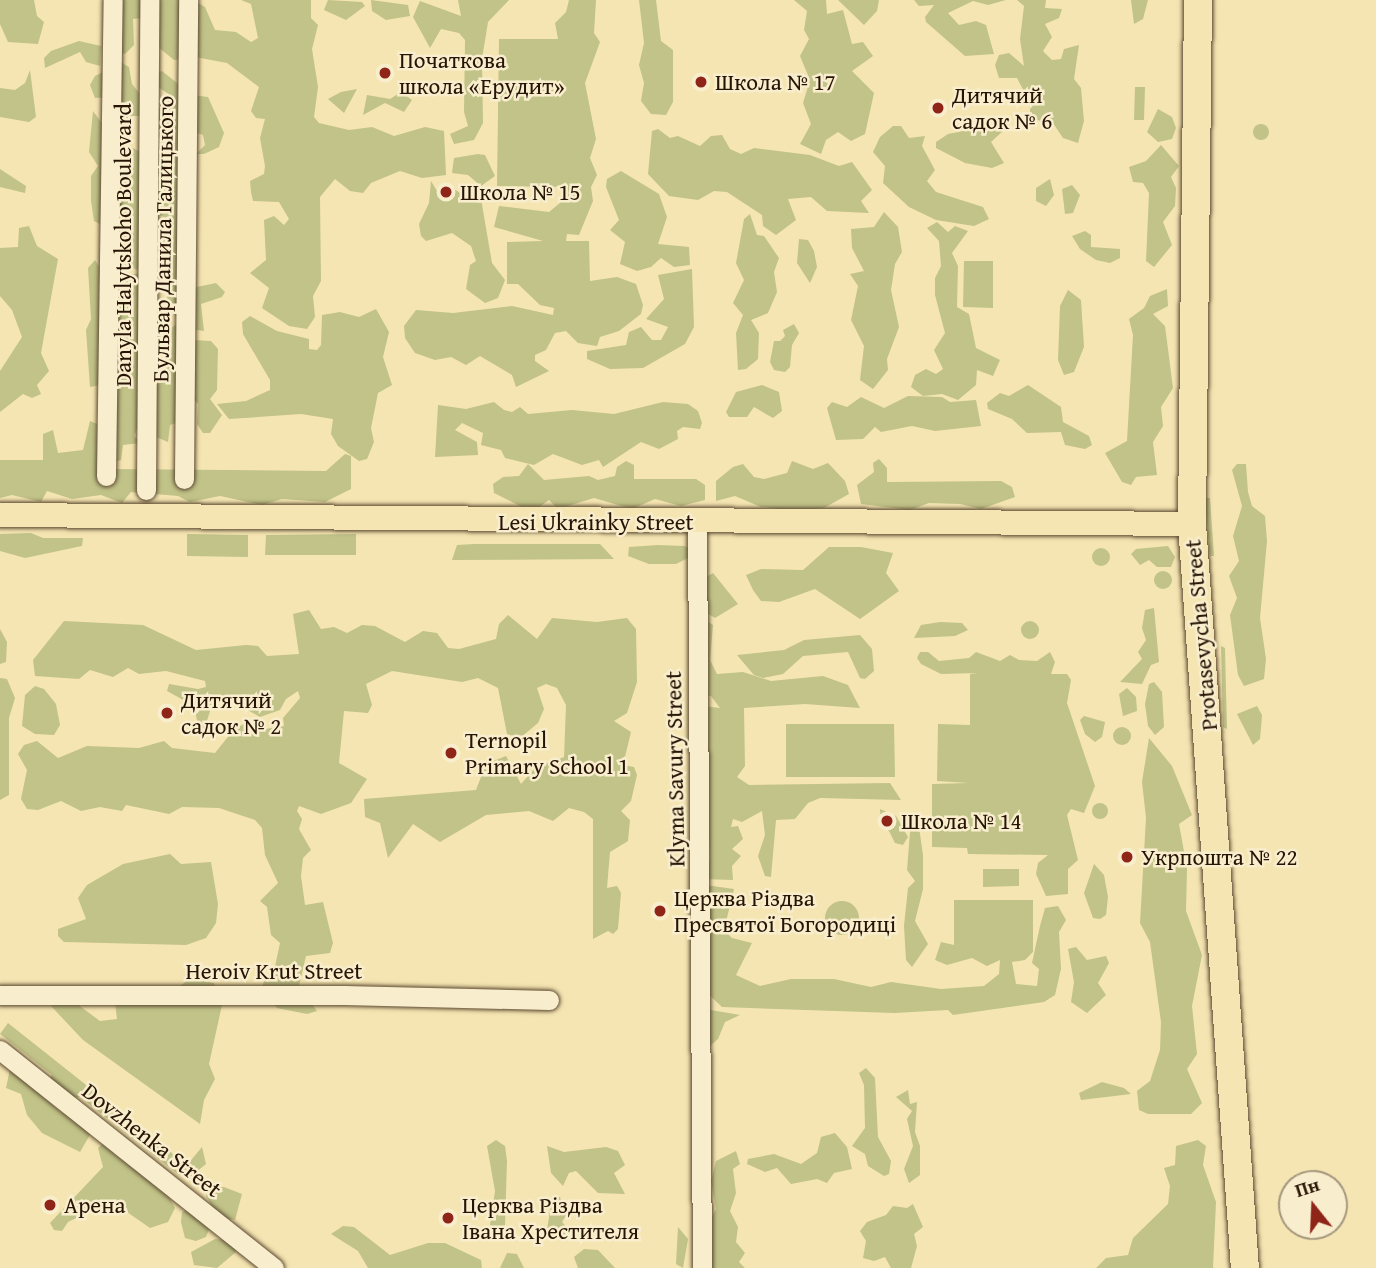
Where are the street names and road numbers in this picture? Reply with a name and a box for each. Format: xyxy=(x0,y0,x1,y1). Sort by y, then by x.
street label: Бульвар Данила Галицького xyxy=(147,95,179,383)
street label: Danyla Halytskoho Boulevard xyxy=(109,103,137,387)
street label: Lesi Ukrainky Street xyxy=(498,508,694,536)
street label: Protasevycha Street xyxy=(1179,538,1223,732)
street label: Klyma Savury Street xyxy=(659,671,691,867)
street label: Heroiv Krut Street xyxy=(186,957,362,985)
street label: Dovzhenka Street xyxy=(77,1077,227,1203)

